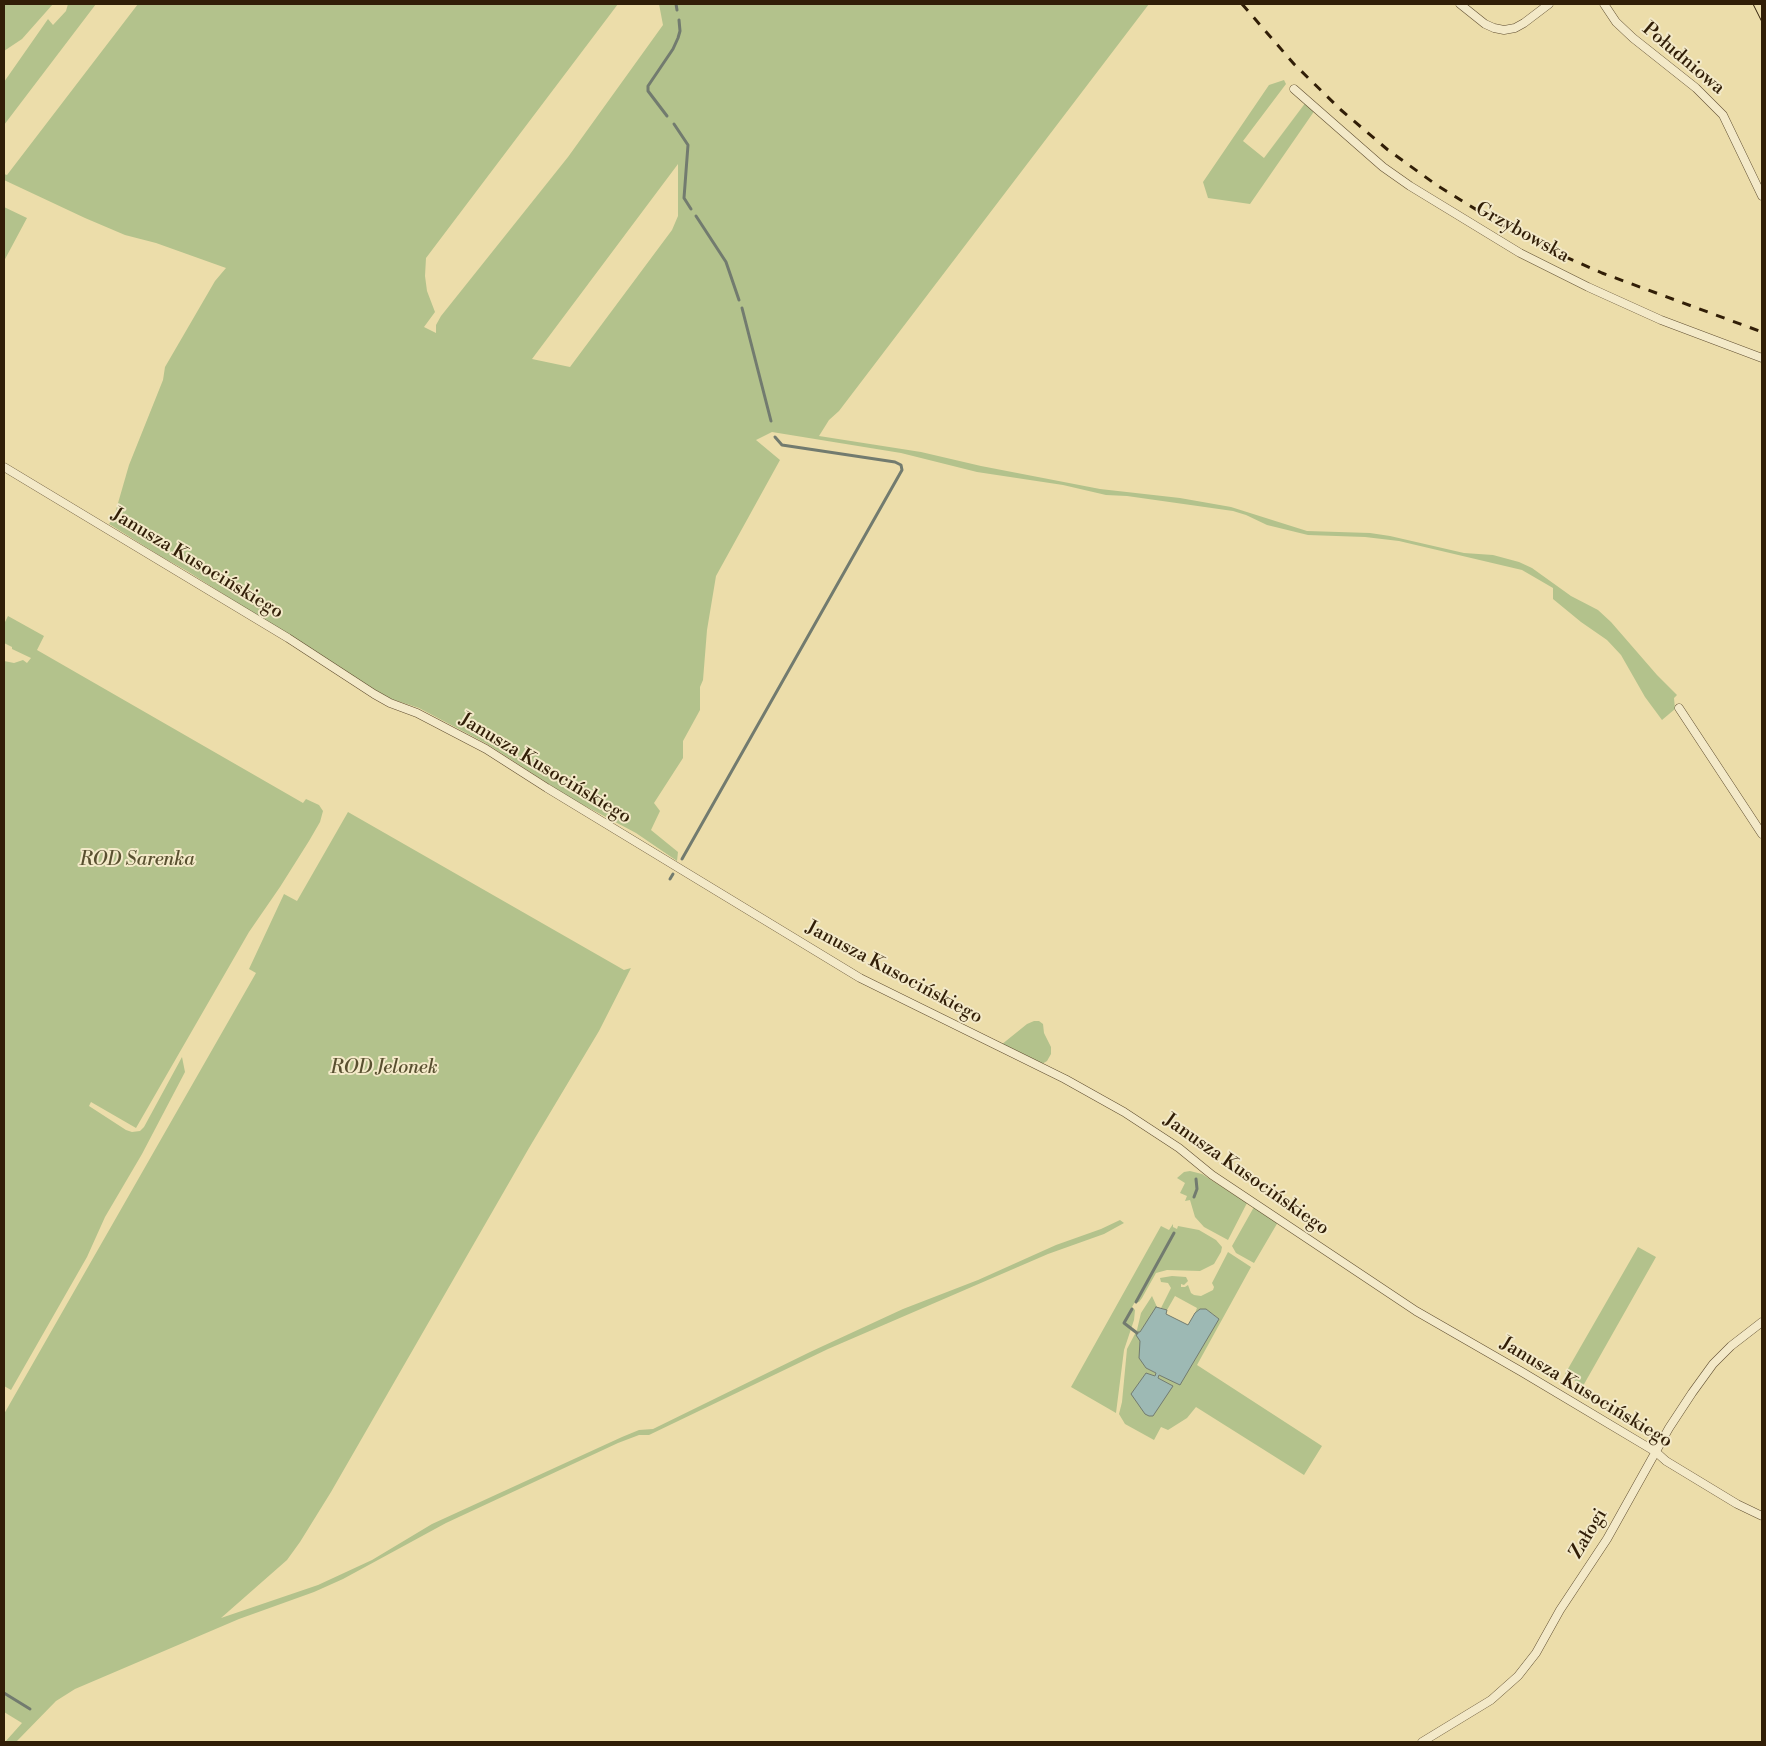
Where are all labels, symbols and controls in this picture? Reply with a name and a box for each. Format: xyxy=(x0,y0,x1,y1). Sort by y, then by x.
street label: Południowa xyxy=(1637,18,1729,100)
street label: Grzybowska xyxy=(1471,198,1573,268)
street label: Janusza Kusocińskiego xyxy=(107,504,287,624)
street label: Janusza Kusocińskiego xyxy=(455,709,635,829)
park label: ROD Sarenka xyxy=(79,849,195,871)
street label: Janusza Kusocińskiego xyxy=(802,917,986,1029)
park label: ROD Jelonek xyxy=(330,1057,438,1079)
street label: Janusza Kusocińskiego xyxy=(1159,1109,1333,1241)
street label: Janusza Kusocińskiego xyxy=(1496,1333,1676,1453)
street label: Załogi xyxy=(1565,1505,1613,1563)

